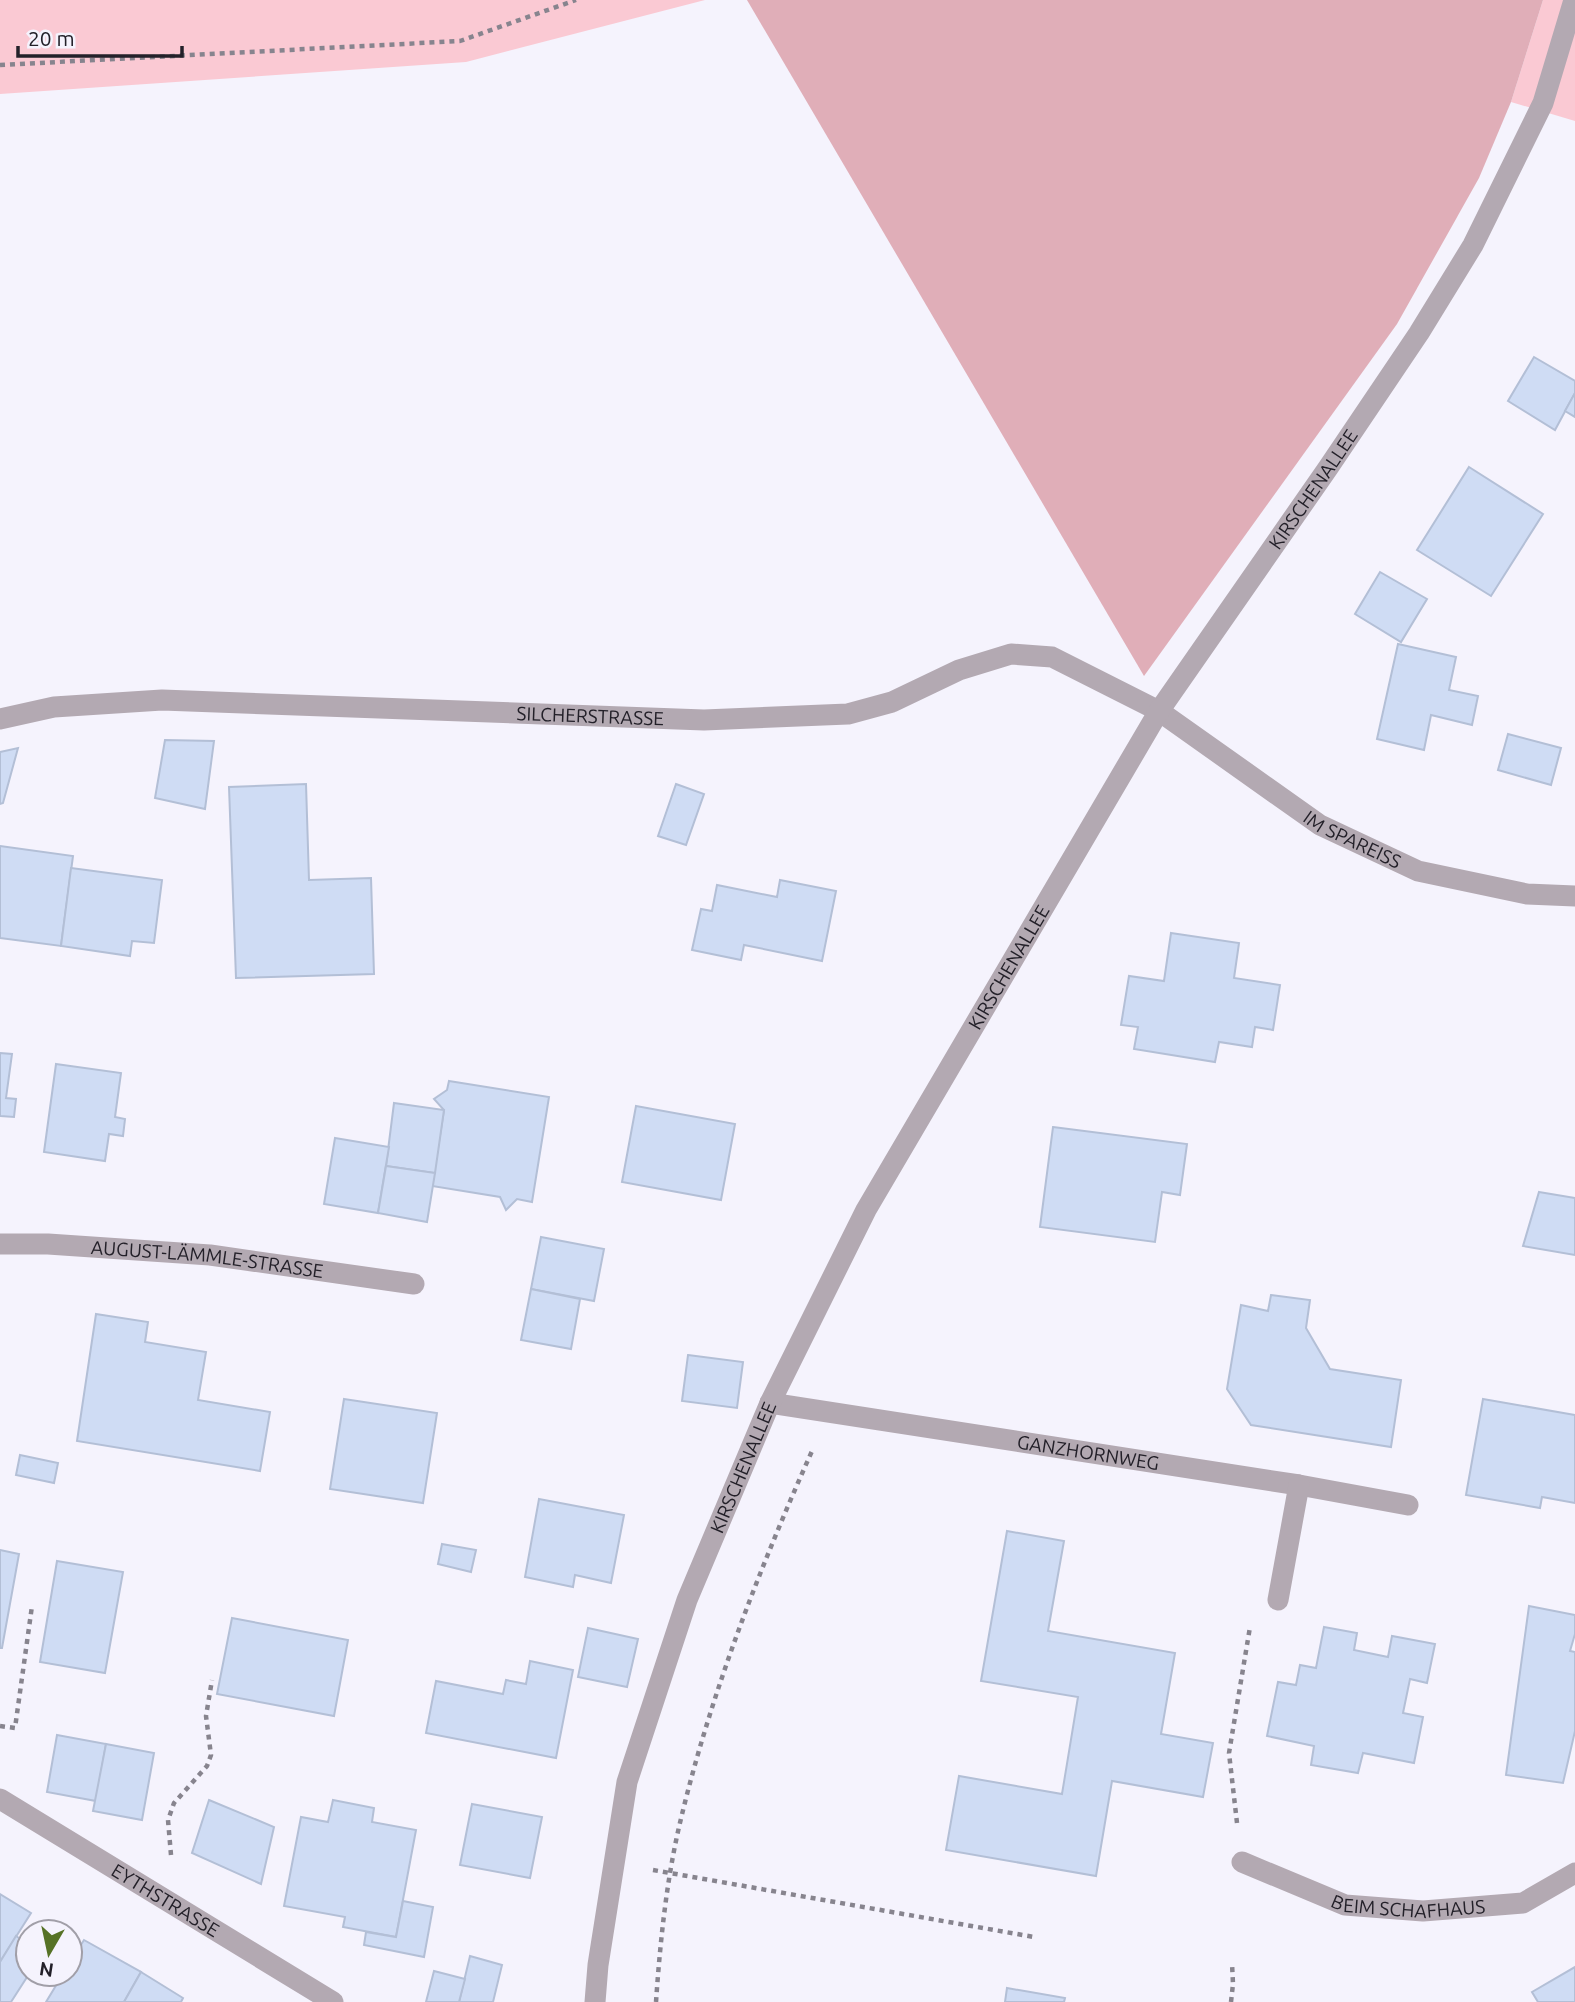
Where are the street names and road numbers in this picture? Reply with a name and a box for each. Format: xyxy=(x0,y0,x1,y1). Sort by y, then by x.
street label: KIRSCHENALLEE xyxy=(1264,425,1362,553)
street label: SILCHERSTRASSE xyxy=(516,702,664,730)
street label: IM SPAREISS xyxy=(1299,806,1405,873)
street label: KIRSCHENALLEE xyxy=(964,901,1054,1033)
street label: AUGUST-LÄMMLE-STRASSE xyxy=(90,1236,325,1282)
street label: KIRSCHENALLEE xyxy=(705,1398,780,1536)
street label: GANZHORNWEG xyxy=(1016,1430,1161,1474)
street label: EYTHSTRASSE xyxy=(108,1859,224,1941)
street label: BEIM SCHAFHAUS xyxy=(1328,1890,1486,1922)

